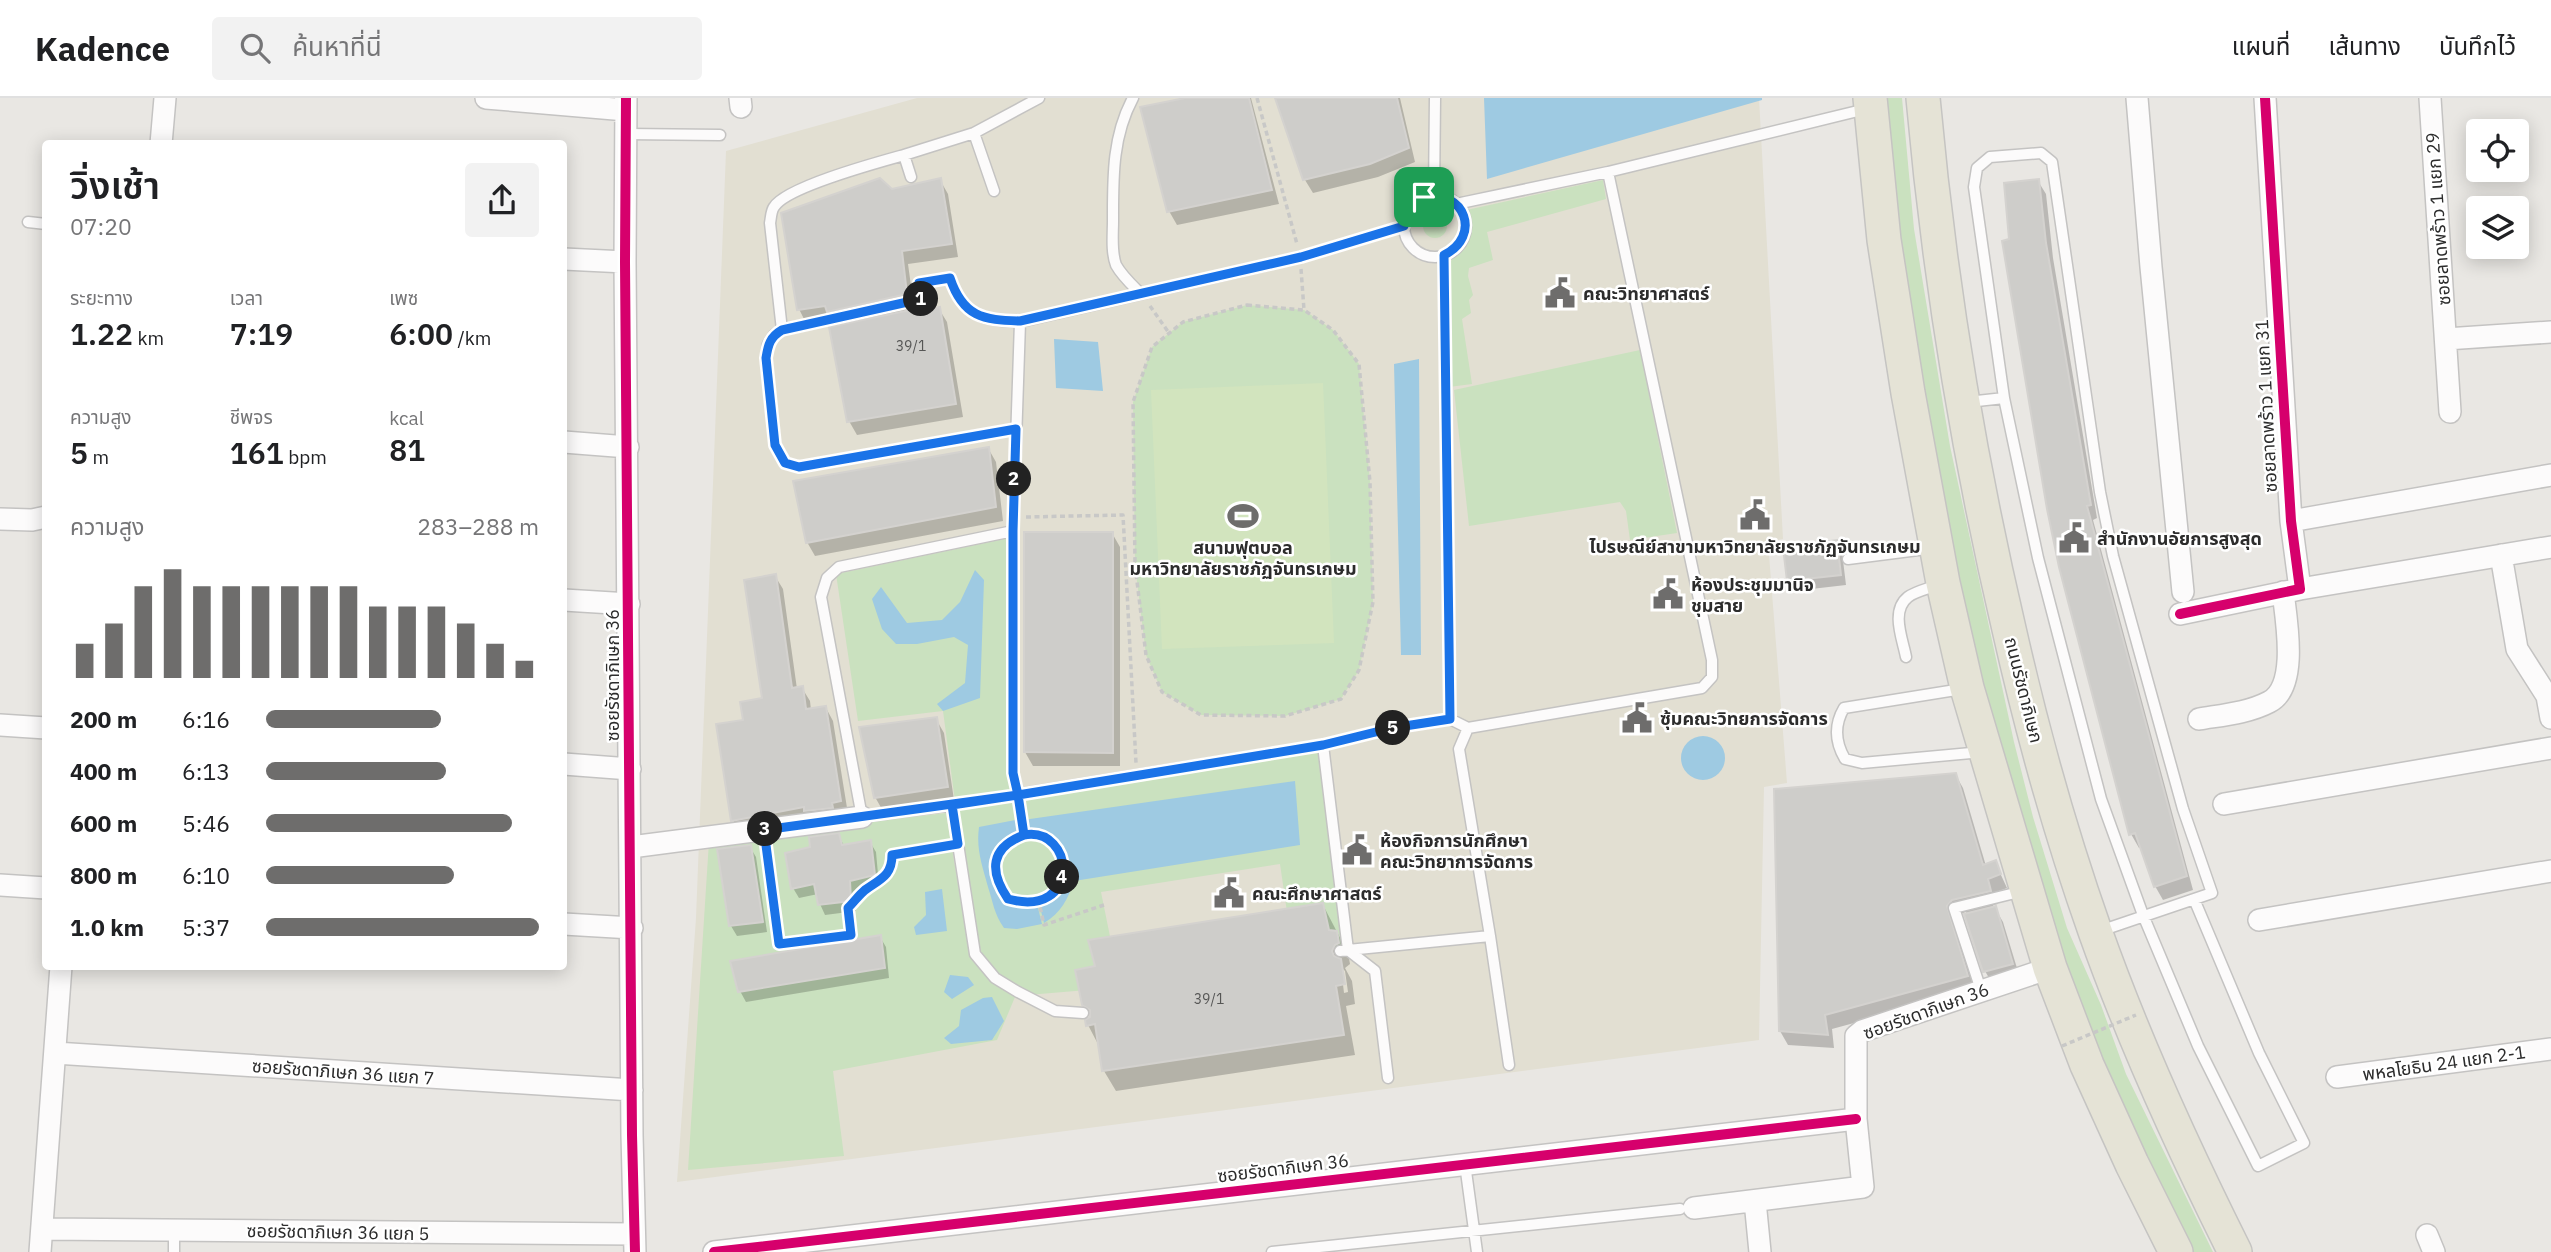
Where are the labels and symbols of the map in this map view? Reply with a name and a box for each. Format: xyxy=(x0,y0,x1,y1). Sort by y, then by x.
street label: ซอยลาดพร้าว 1 แยก 29 xyxy=(2420,132,2456,306)
pin xyxy=(1394,167,1454,227)
public building icon: คณะวิทยาศาสตร์ xyxy=(1543,276,1577,310)
pin: 1 xyxy=(904,282,939,316)
place label: คณะวิทยาศาสตร์ xyxy=(1583,282,1710,305)
street label: ซอยลาดพร้าว 1 แยก 31 xyxy=(2250,319,2282,493)
house number: 39/1 xyxy=(896,337,926,355)
pin: 2 xyxy=(996,462,1032,496)
public building icon: ไปรษณีย์สาขามหาวิทยาลัยราชภัฏจันทรเกษม xyxy=(1738,498,1772,532)
sports icon: สนามฟุตบอล มหาวิทยาลัยราชภัฏจันทรเกษม xyxy=(1226,499,1260,533)
public building icon: สำนักงานอัยการสูงสุด xyxy=(2057,521,2091,555)
place label: สำนักงานอัยการสูงสุด xyxy=(2097,527,2262,550)
place label: ไปรษณีย์สาขามหาวิทยาลัยราชภัฏจันทรเกษม xyxy=(1589,535,1921,558)
place label: สนามฟุตบอล มหาวิทยาลัยราชภัฏจันทรเกษม xyxy=(1129,536,1357,580)
place label: ห้องประชุมมานิจ ชุมสาย xyxy=(1691,573,1814,617)
public building icon: ห้องประชุมมานิจ ชุมสาย xyxy=(1651,577,1685,611)
street label: ซอยรัชดาภิเษก 36 xyxy=(601,609,624,741)
street label: ถนนรัชดาภิเษก xyxy=(2000,635,2048,745)
public building icon: ซุ้มคณะวิทยการจัดการ xyxy=(1620,701,1654,735)
place label: ซุ้มคณะวิทยการจัดการ xyxy=(1660,707,1828,730)
pin: 5 xyxy=(1376,710,1410,746)
pin: 3 xyxy=(748,812,782,846)
place label: ห้องกิจการนักศึกษา คณะวิทยาการจัดการ xyxy=(1380,829,1533,873)
public building icon: ห้องกิจการนักศึกษา คณะวิทยาการจัดการ xyxy=(1340,833,1374,867)
pin: 4 xyxy=(1044,860,1080,894)
public building icon: คณะศึกษาศาสตร์ xyxy=(1212,876,1246,910)
place label: คณะศึกษาศาสตร์ xyxy=(1252,882,1382,905)
street label: ซอยรัชดาภิเษก 36 xyxy=(1860,978,1992,1044)
house number: 39/1 xyxy=(1194,990,1224,1008)
street label: พหลโยธิน 24 แยก 2-1 xyxy=(2361,1040,2527,1086)
street label: ซอยรัชดาภิเษก 36 แยก 7 xyxy=(251,1054,435,1090)
street label: ซอยรัชดาภิเษก 36 xyxy=(1216,1149,1350,1187)
street label: ซอยรัชดาภิเษก 36 แยก 5 xyxy=(246,1219,430,1245)

